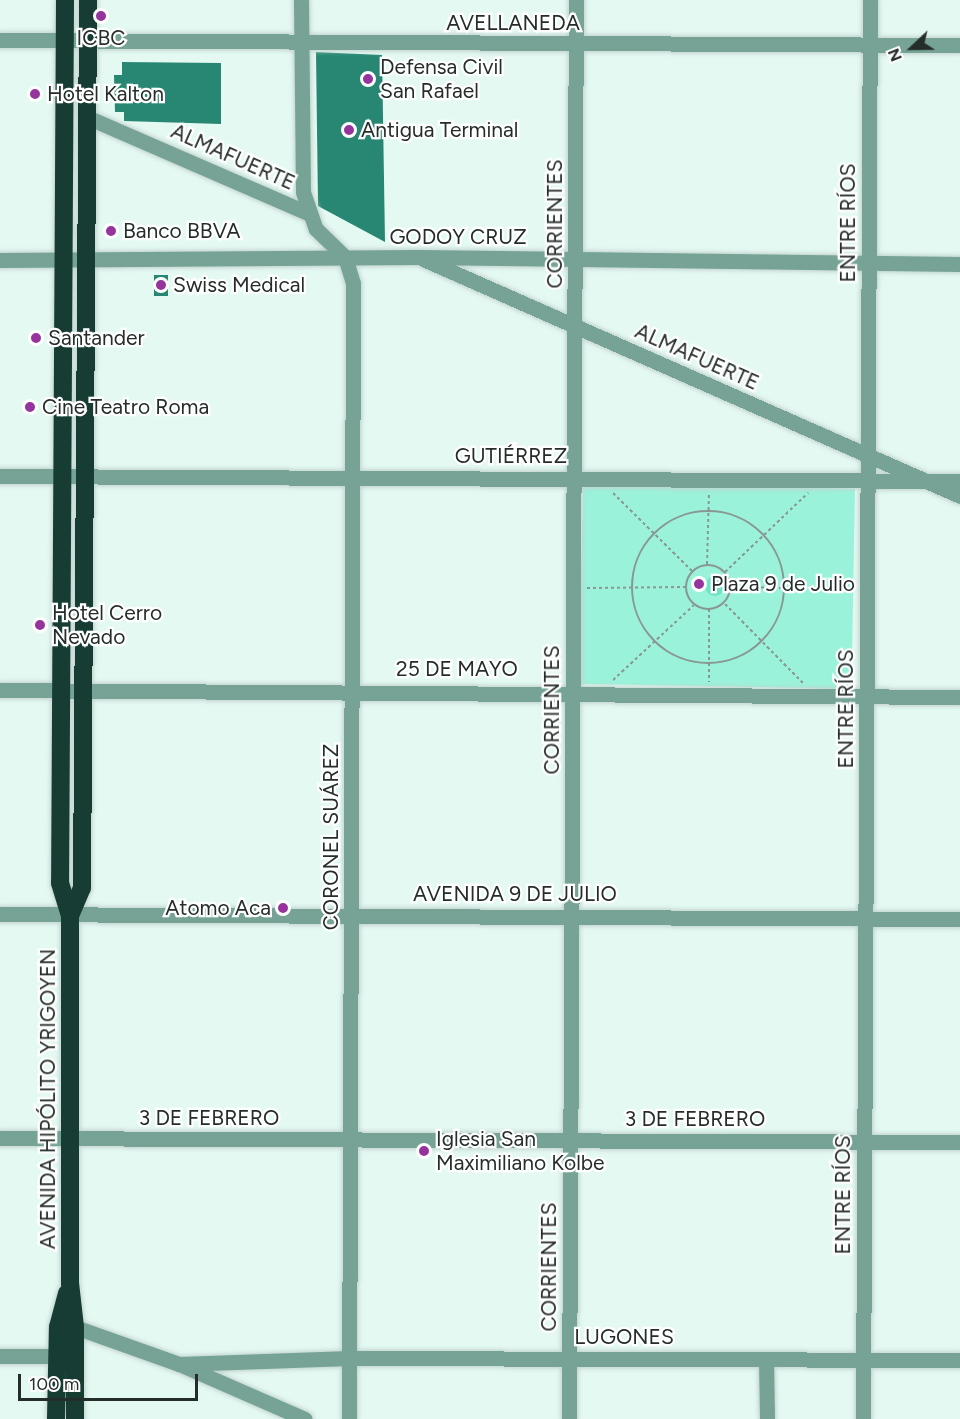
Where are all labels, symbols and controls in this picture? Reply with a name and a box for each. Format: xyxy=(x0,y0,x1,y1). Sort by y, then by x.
marker: ICBC xyxy=(94,9,108,23)
street label: AVELLANEDA xyxy=(446,10,580,36)
north arrow xyxy=(882,18,942,78)
place label: ICBC xyxy=(77,25,125,51)
text: N xyxy=(884,46,906,64)
place label: Defensa Civil San Rafael xyxy=(380,54,503,104)
marker: Defensa Civil San Rafael xyxy=(361,72,375,86)
place label: Hotel Kalton xyxy=(47,81,164,107)
marker: Hotel Kalton xyxy=(28,87,42,101)
place label: Antigua Terminal xyxy=(361,117,518,143)
street label: ALMAFUERTE xyxy=(167,118,299,196)
marker: Antigua Terminal xyxy=(342,123,356,137)
street label: CORRIENTES xyxy=(542,159,568,289)
street label: ENTRE RÍOS xyxy=(835,163,861,283)
place label: Banco BBVA xyxy=(123,218,241,244)
marker: Banco BBVA xyxy=(104,224,118,238)
street label: GODOY CRUZ xyxy=(389,224,527,250)
place label: Swiss Medical xyxy=(173,272,305,298)
marker: Swiss Medical xyxy=(154,278,168,292)
street label: ALMAFUERTE xyxy=(631,318,763,396)
place label: Santander xyxy=(48,325,145,351)
marker: Santander xyxy=(29,331,43,345)
place label: Cine Teatro Roma xyxy=(42,394,209,420)
marker: Cine Teatro Roma xyxy=(23,400,37,414)
street label: GUTIÉRREZ xyxy=(455,443,567,469)
place label: Plaza 9 de Julio xyxy=(711,571,855,597)
marker: Plaza 9 de Julio xyxy=(692,577,706,591)
place label: Hotel Cerro Nevado xyxy=(52,600,162,650)
marker: Hotel Cerro Nevado xyxy=(33,618,47,632)
street label: CORRIENTES xyxy=(539,645,565,775)
street label: ENTRE RÍOS xyxy=(833,649,859,769)
street label: 25 DE MAYO xyxy=(396,656,518,682)
street label: CORONEL SUÁREZ xyxy=(318,744,344,930)
street label: AVENIDA 9 DE JULIO xyxy=(413,881,617,907)
place label: Atomo Aca xyxy=(165,895,271,921)
marker: Atomo Aca xyxy=(276,901,290,915)
street label: AVENIDA HIPÓLITO YRIGOYEN xyxy=(35,949,61,1249)
street label: 3 DE FEBRERO xyxy=(139,1105,279,1131)
street label: 3 DE FEBRERO xyxy=(625,1106,765,1132)
place label: Iglesia San Maximiliano Kolbe xyxy=(436,1126,605,1176)
street label: ENTRE RÍOS xyxy=(830,1135,856,1255)
marker: Iglesia San Maximiliano Kolbe xyxy=(417,1144,431,1158)
street label: CORRIENTES xyxy=(536,1202,562,1332)
street label: LUGONES xyxy=(574,1324,674,1350)
scale bar xyxy=(21,1362,201,1400)
text: 100 m xyxy=(29,1373,79,1395)

